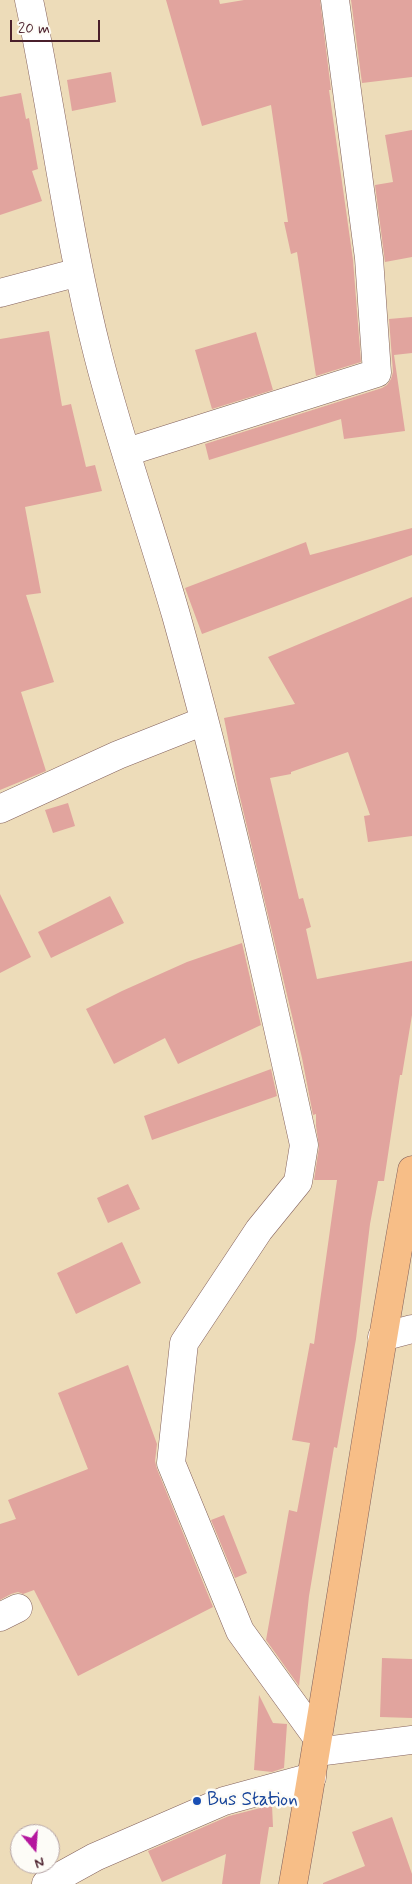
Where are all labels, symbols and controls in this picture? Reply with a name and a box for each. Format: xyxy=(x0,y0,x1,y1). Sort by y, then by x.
scale bar xyxy=(12,10,102,42)
text: 20 m xyxy=(18,19,50,39)
place label: Bus Station xyxy=(207,1790,298,1812)
marker: Bus Station xyxy=(191,1795,203,1807)
north arrow xyxy=(10,1824,60,1874)
text: N xyxy=(32,1852,47,1872)

